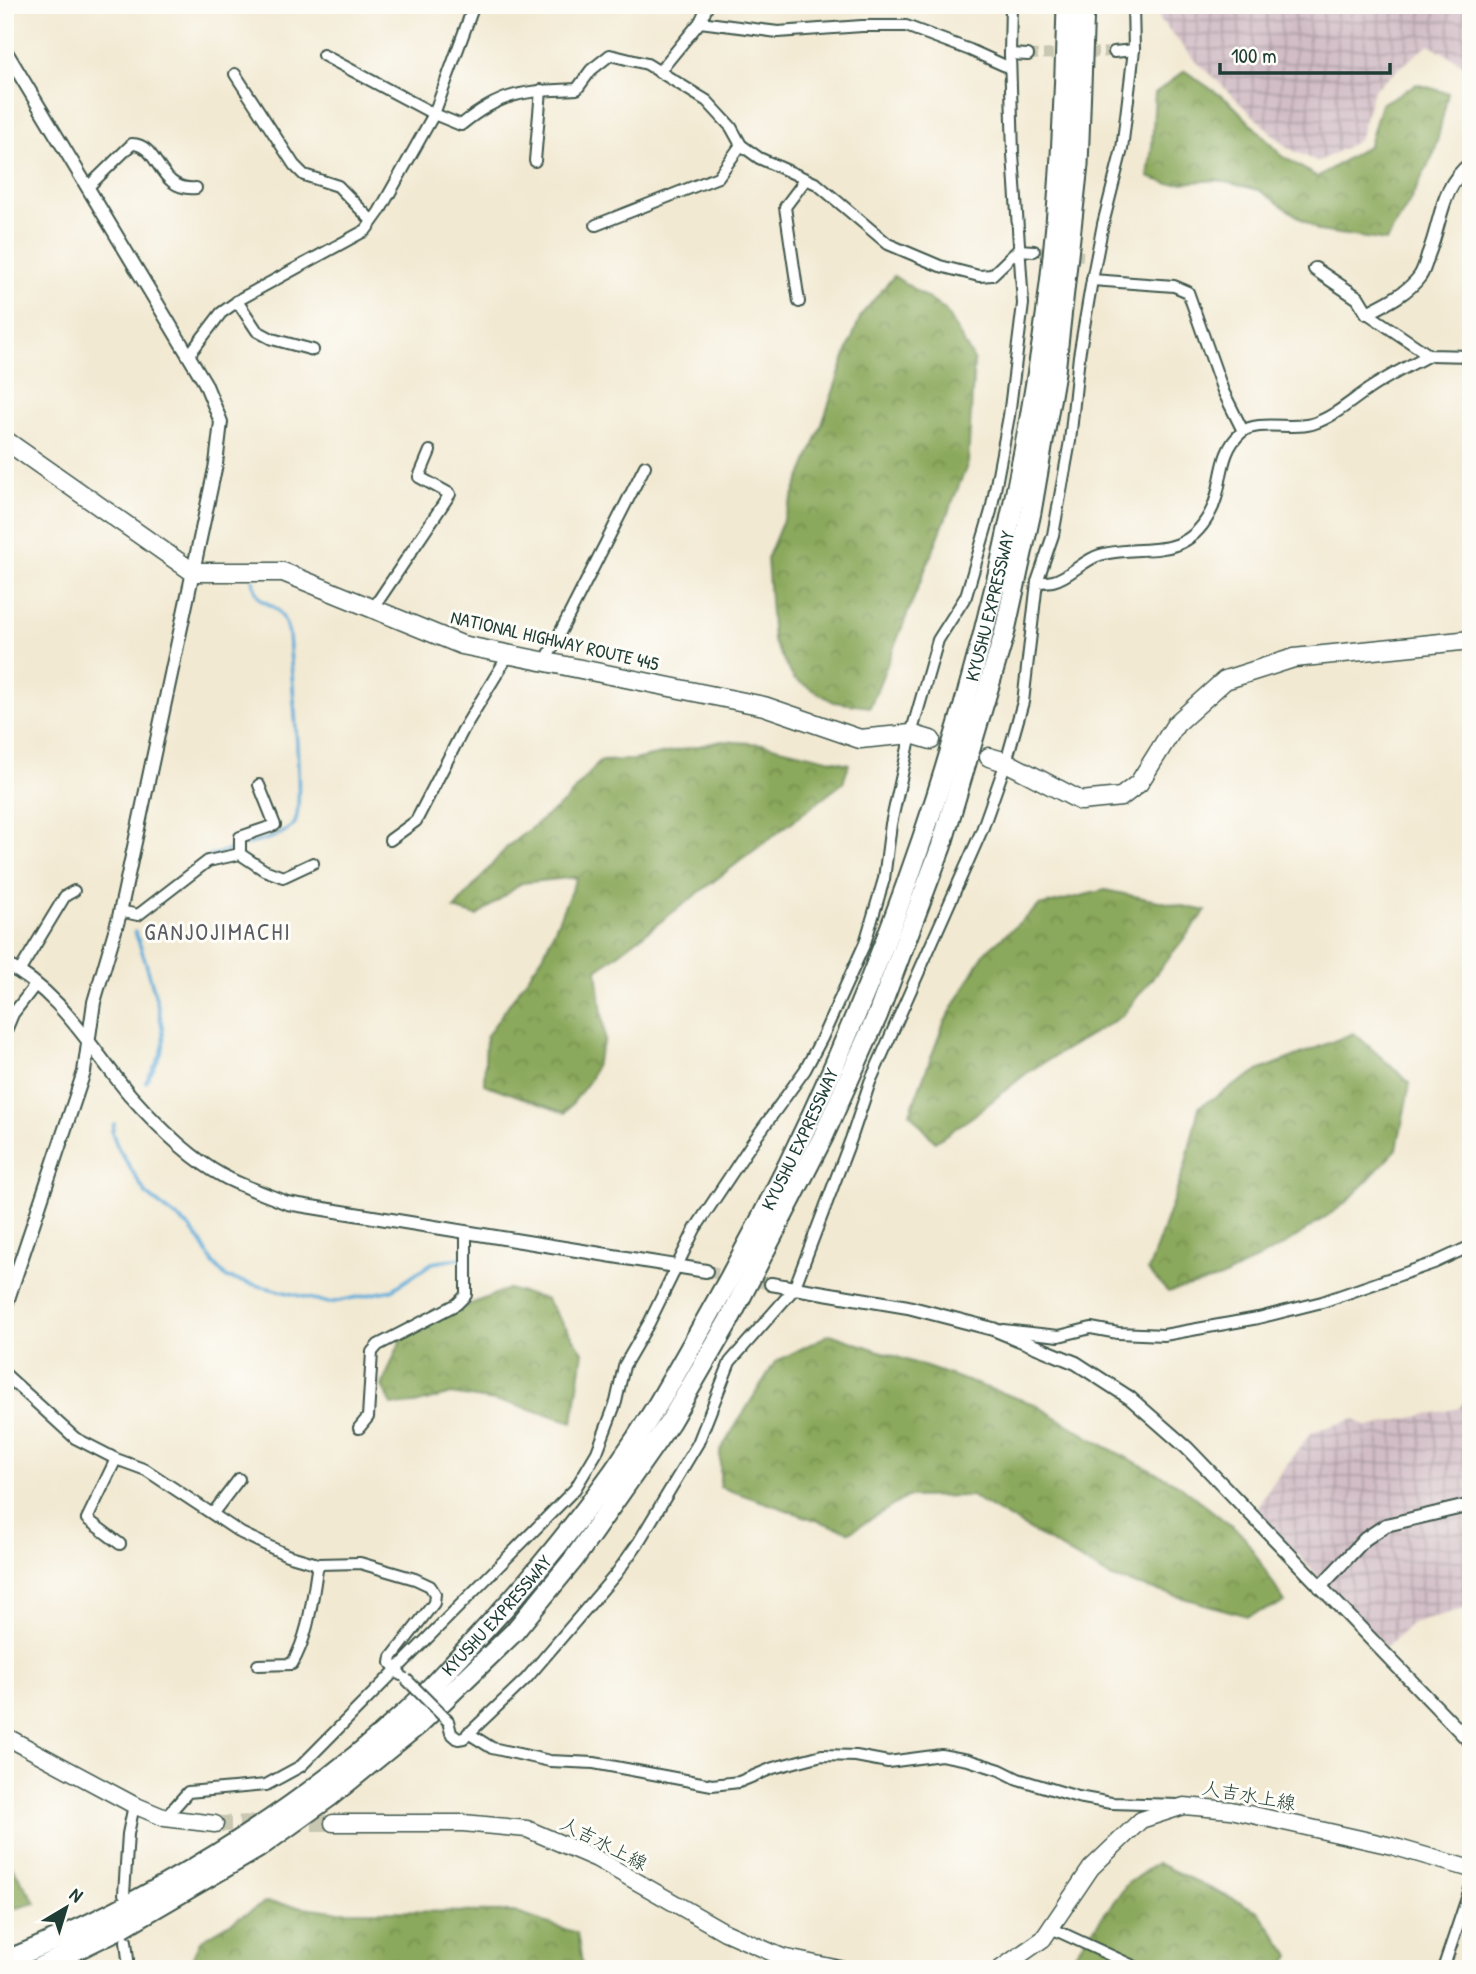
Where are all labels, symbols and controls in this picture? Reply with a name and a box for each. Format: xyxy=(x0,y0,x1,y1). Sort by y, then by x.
scale bar xyxy=(1220,32,1390,76)
text: 100 m xyxy=(1231,41,1277,70)
street label: KYUSHU EXPRESSWAY xyxy=(958,528,1021,684)
street label: NATIONAL HIGHWAY ROUTE 445 xyxy=(448,603,662,677)
district label: GANJOJIMACHI xyxy=(144,916,292,947)
street label: KYUSHU EXPRESSWAY xyxy=(755,1063,845,1214)
street label: KYUSHU EXPRESSWAY xyxy=(435,1549,558,1681)
street label: 人吉水上線 xyxy=(1200,1774,1298,1816)
street label: 人吉水上線 xyxy=(556,1810,652,1876)
north arrow xyxy=(32,1872,102,1942)
text: N xyxy=(64,1881,88,1908)

